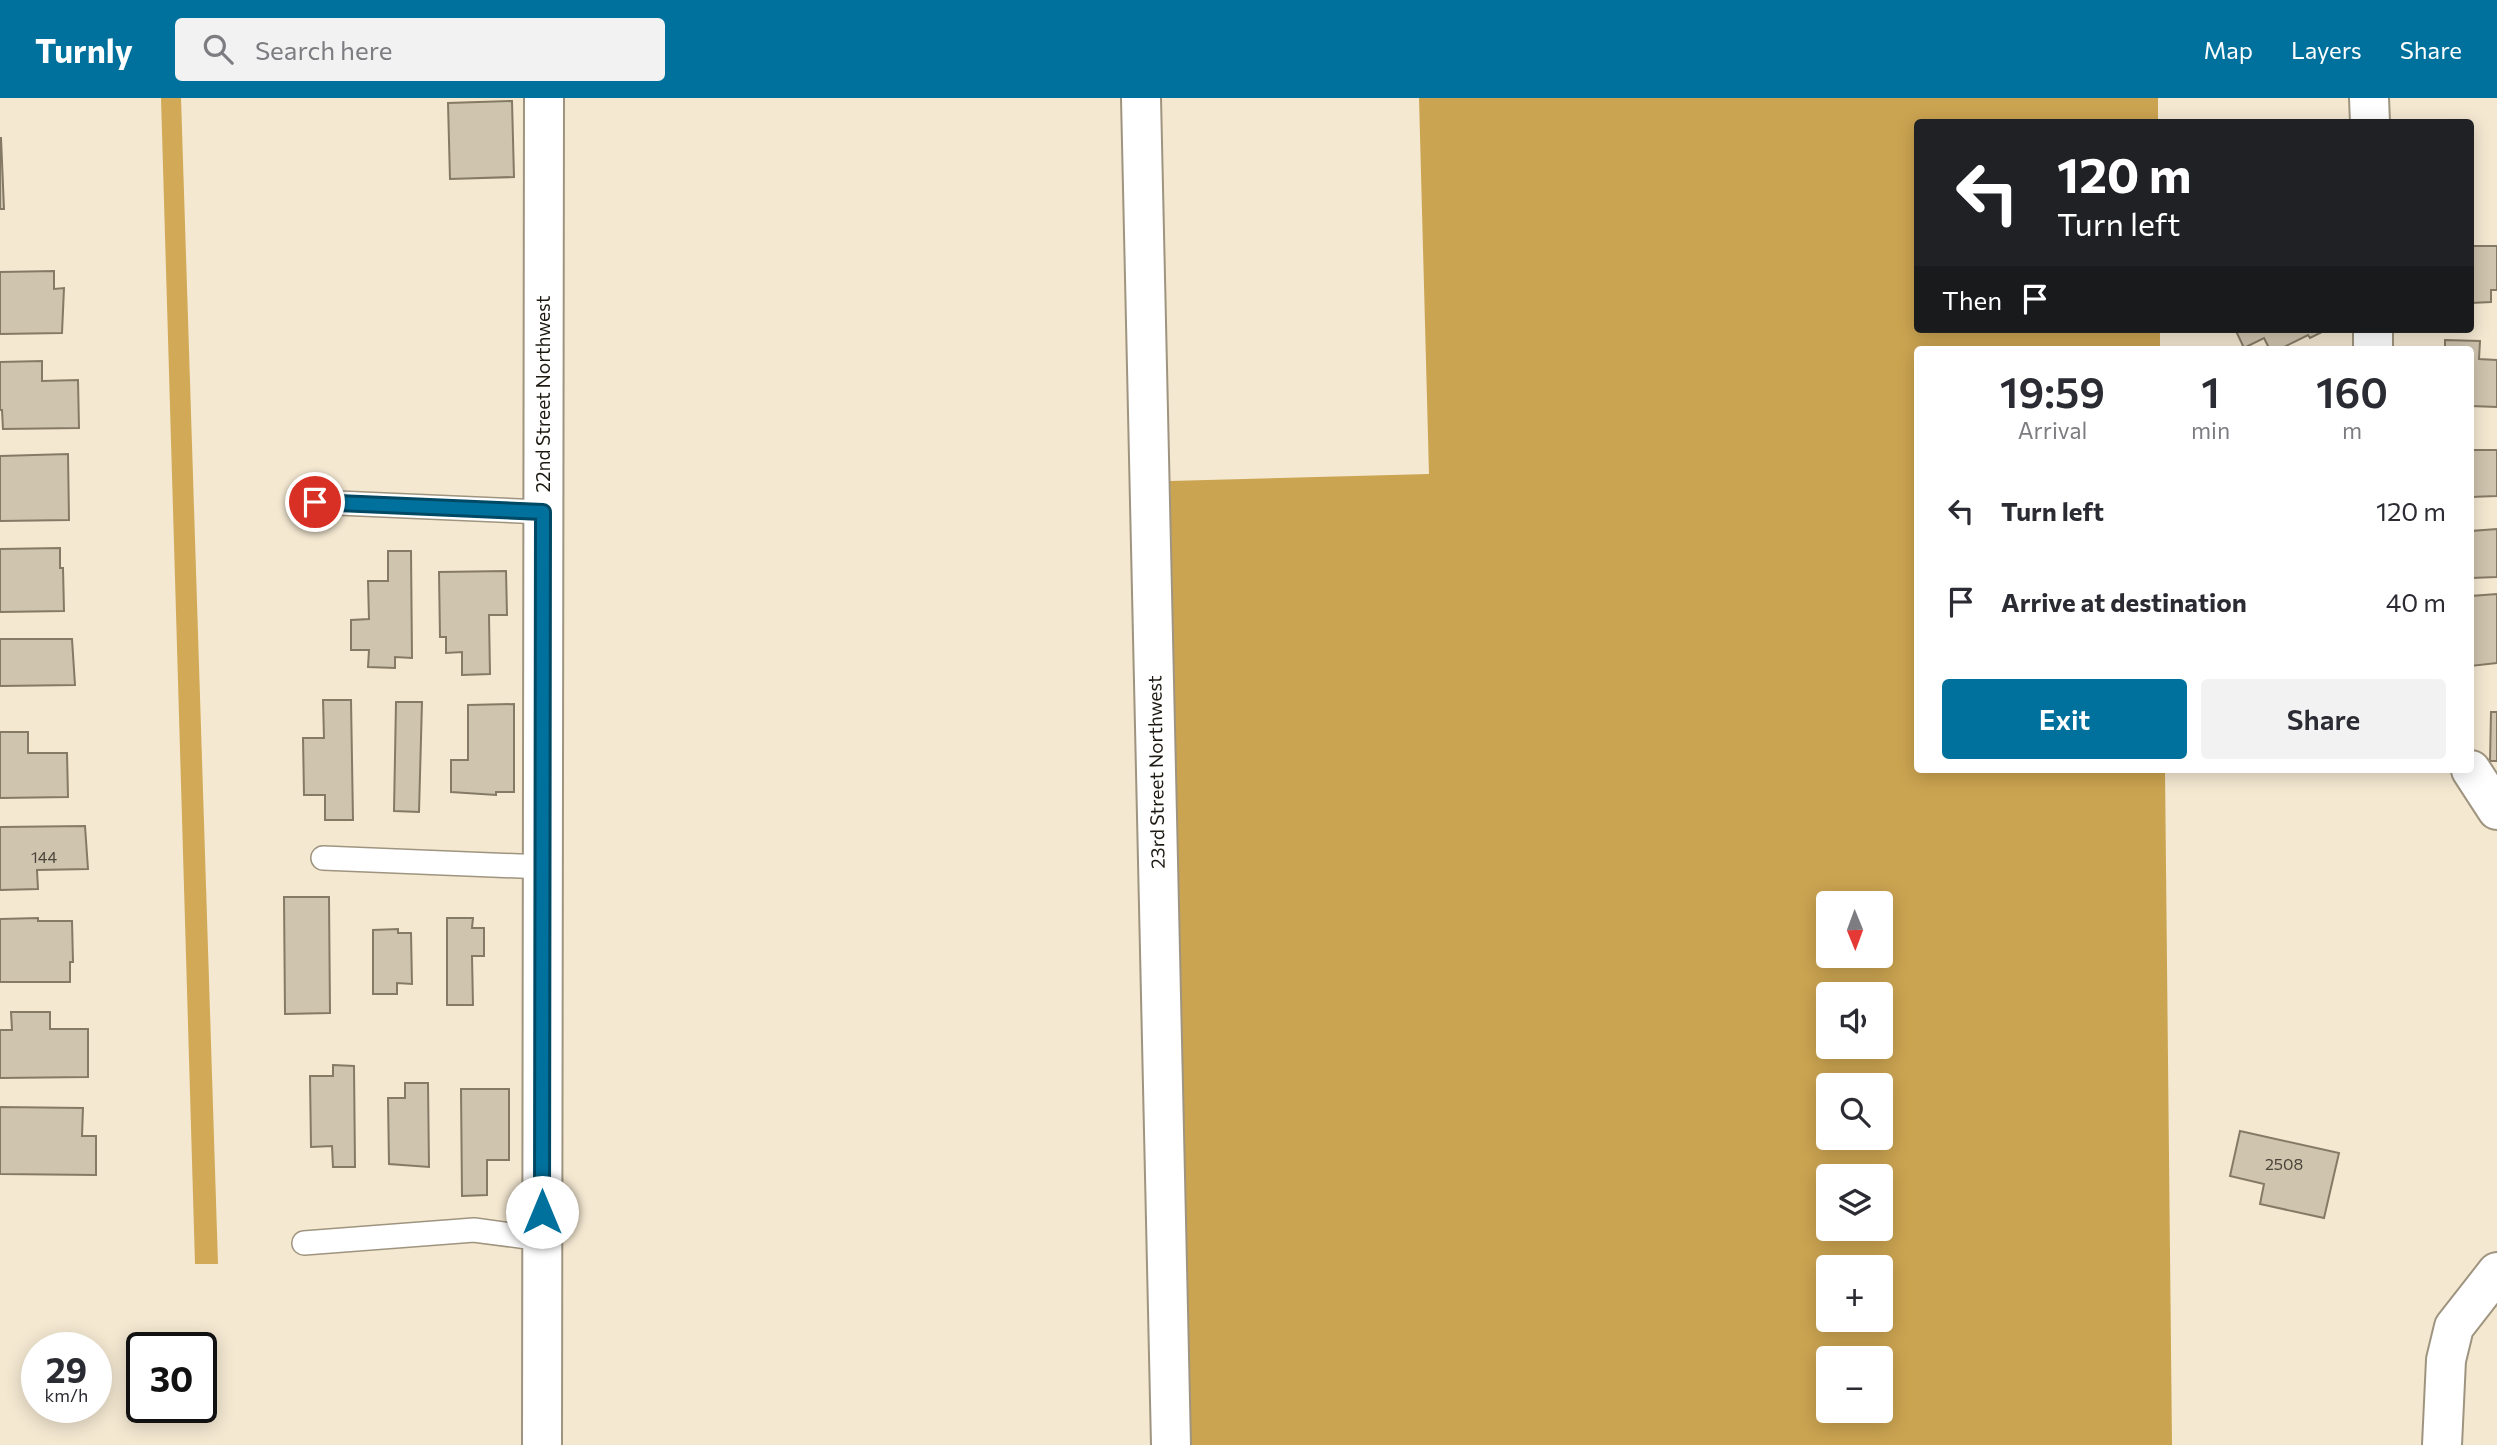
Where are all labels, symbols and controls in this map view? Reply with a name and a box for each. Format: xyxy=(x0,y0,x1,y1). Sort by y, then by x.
search box xyxy=(175,18,665,81)
text: Turnly xyxy=(35,29,133,70)
icon: search xyxy=(199,30,237,68)
text: Search here xyxy=(255,34,392,65)
text: Map xyxy=(2204,35,2253,64)
text: Layers xyxy=(2291,35,2362,64)
text: Share xyxy=(2400,35,2462,64)
text: 120 m xyxy=(2057,143,2191,203)
icon: left xyxy=(1942,147,2033,238)
text: Turn left xyxy=(2057,203,2181,243)
icon: arrive xyxy=(2016,280,2054,318)
text: Then xyxy=(1942,284,2002,315)
street label: 22nd Street Northwest xyxy=(531,295,554,492)
text: 19:59 xyxy=(2000,365,2105,417)
text: 1 xyxy=(2201,365,2220,417)
text: 160 xyxy=(2316,365,2388,417)
text: Arrival xyxy=(2018,416,2087,444)
text: min xyxy=(2191,416,2230,444)
text: m xyxy=(2342,416,2362,444)
pin xyxy=(285,472,345,532)
icon: arrive xyxy=(296,483,334,521)
icon: left xyxy=(1942,492,1980,530)
text: Turn left xyxy=(2001,495,2104,526)
text: 120 m xyxy=(2376,495,2446,526)
icon: arrive xyxy=(1942,583,1980,621)
text: Arrive at destination xyxy=(2001,586,2247,617)
text: 40 m xyxy=(2386,586,2446,617)
street label: 23rd Street Northwest xyxy=(1142,675,1169,869)
button: Exit xyxy=(1942,679,2187,759)
button: Share xyxy=(2201,679,2446,759)
house number: 144 xyxy=(31,847,57,866)
north arrow xyxy=(1816,891,1894,968)
map controls xyxy=(1816,891,1893,1423)
button: sound xyxy=(1816,982,1893,1059)
button: search xyxy=(1816,1073,1893,1150)
house number: 2508 xyxy=(2265,1154,2303,1173)
button: layers xyxy=(1816,1164,1893,1241)
position arrow xyxy=(505,1175,579,1249)
button: + xyxy=(1816,1255,1893,1332)
speed limit sign: 30 xyxy=(126,1332,217,1423)
button: − xyxy=(1816,1346,1893,1423)
text: 29 xyxy=(46,1347,87,1390)
text: km/h xyxy=(45,1384,88,1406)

